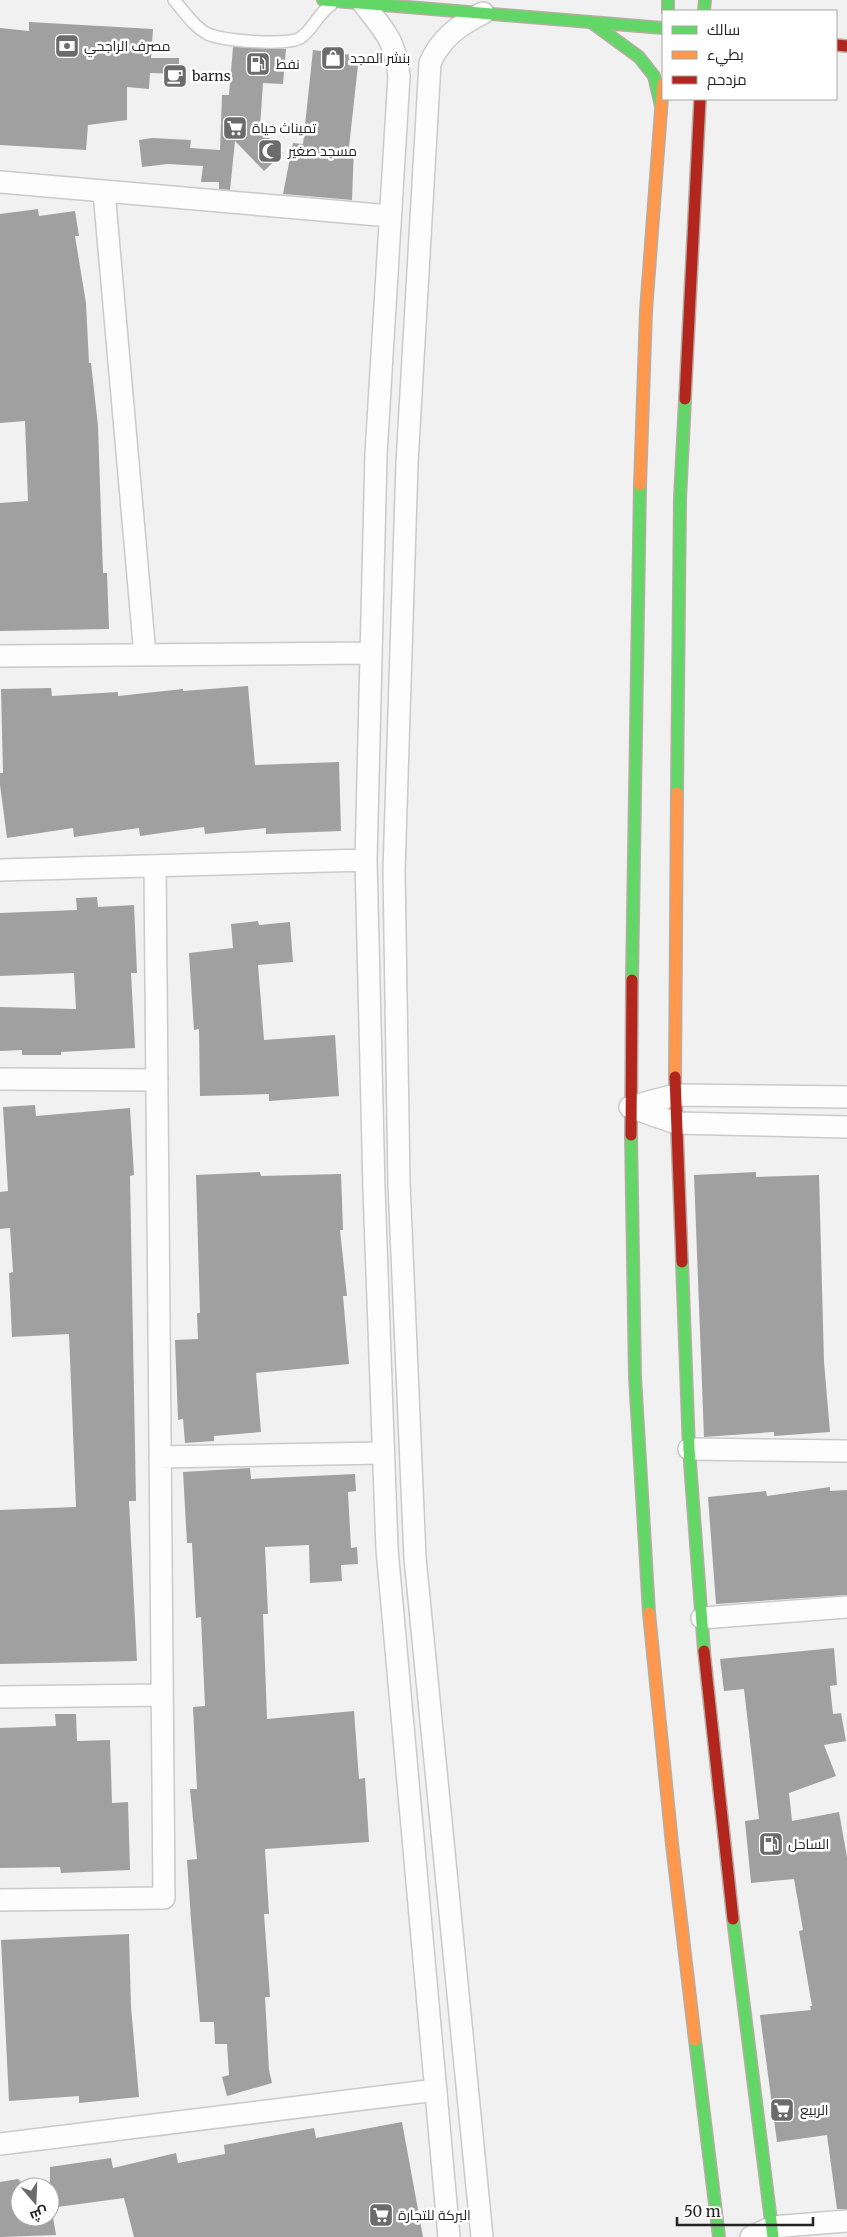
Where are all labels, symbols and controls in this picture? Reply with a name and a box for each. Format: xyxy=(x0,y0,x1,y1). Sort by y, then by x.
legend xyxy=(662,10,837,100)
text: سالك xyxy=(707,20,740,39)
bank icon: مصرف الراجحي xyxy=(54,33,80,59)
place label: مصرف الراجحي xyxy=(84,37,171,58)
shop icon: بنشر المجد xyxy=(320,45,346,71)
text: بطيء xyxy=(707,45,744,67)
place label: بنشر المجد xyxy=(350,49,410,67)
fuel station icon: نفط xyxy=(245,51,271,77)
place label: نفط xyxy=(276,55,300,73)
cafe icon: barns xyxy=(162,63,188,89)
place label: barns xyxy=(191,67,231,85)
text: مزدحم xyxy=(707,70,747,90)
supermarket icon: تميناث حياة xyxy=(222,115,248,141)
place label: تميناث حياة xyxy=(252,119,316,137)
mosque icon: مسجد صغير xyxy=(257,138,283,164)
place label: مسجد صغير xyxy=(287,142,357,160)
fuel station icon: الساحل xyxy=(758,1831,784,1857)
place label: الساحل xyxy=(788,1835,829,1853)
supermarket icon: الربيع xyxy=(769,2097,795,2123)
place label: الربيع xyxy=(800,2101,829,2119)
north arrow xyxy=(10,2177,60,2227)
scale bar xyxy=(677,2194,813,2226)
supermarket icon: البركة للتجارة xyxy=(368,2202,394,2228)
text: 50 m xyxy=(684,2202,721,2221)
text: ش xyxy=(28,2203,51,2226)
place label: البركة للتجارة xyxy=(398,2206,471,2224)

